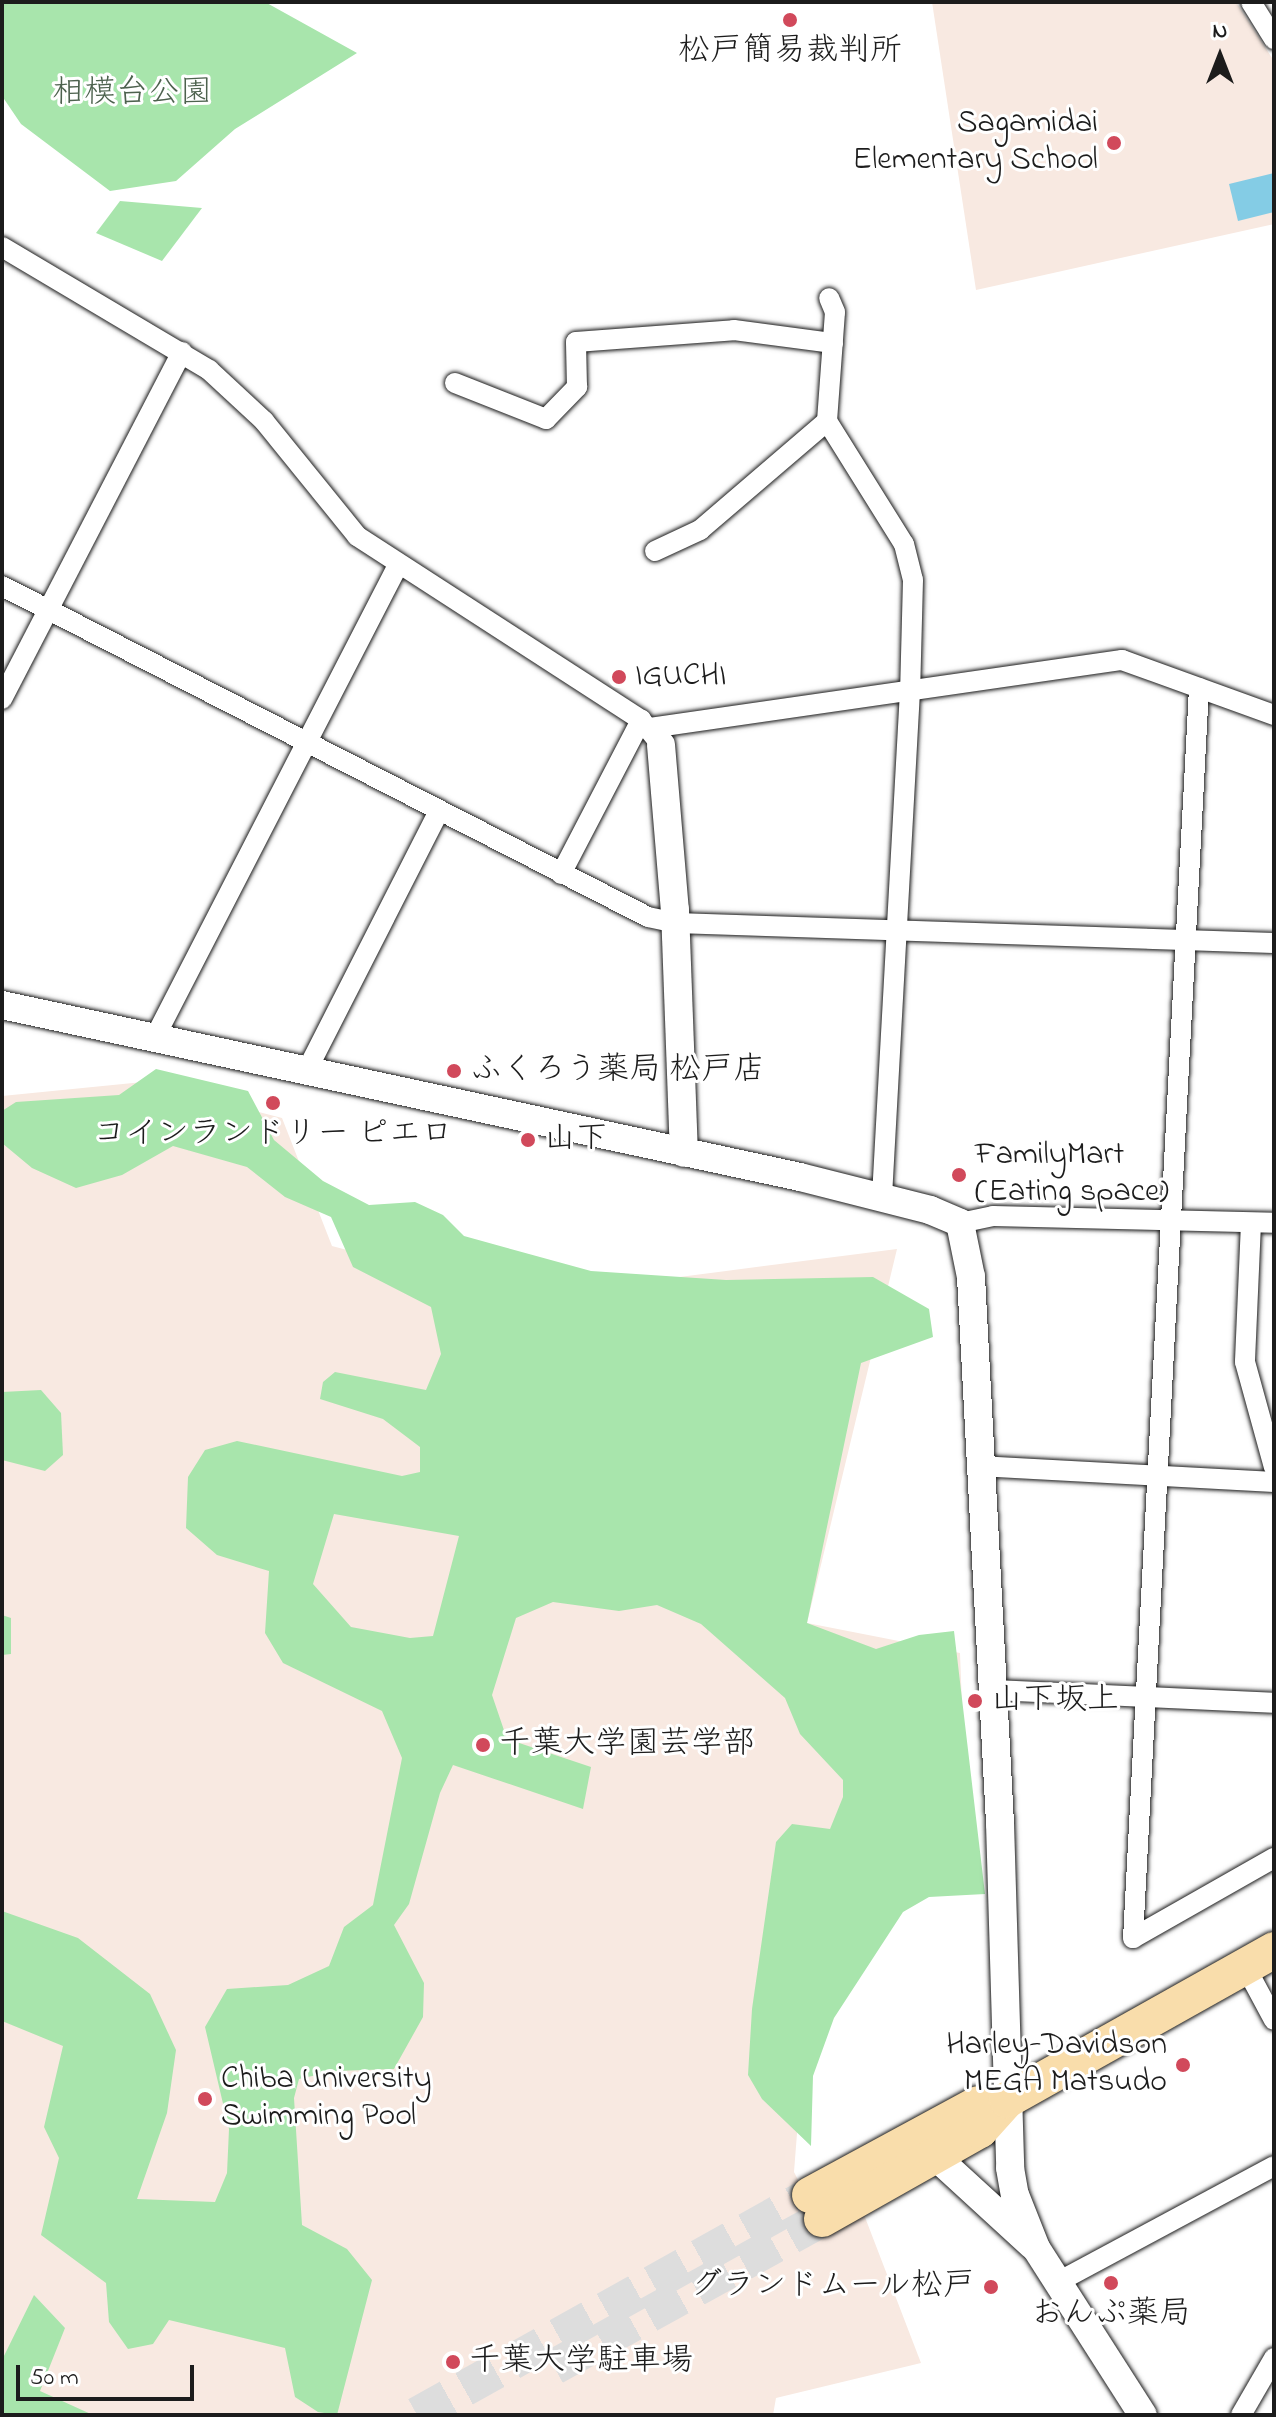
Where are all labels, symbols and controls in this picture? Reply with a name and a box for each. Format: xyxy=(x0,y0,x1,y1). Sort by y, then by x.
marker: 松戸簡易裁判所 xyxy=(781,11,799,29)
north arrow xyxy=(1180,16,1260,96)
text: N xyxy=(1213,16,1227,48)
place label: 松戸簡易裁判所 xyxy=(678,33,902,71)
park label: 相模台公園 xyxy=(52,75,212,113)
place label: Sagamidai Elementary School xyxy=(853,106,1098,181)
marker: Sagamidai Elementary School xyxy=(1105,134,1123,152)
place label: IGUCHI xyxy=(635,658,726,696)
marker: IGUCHI xyxy=(610,668,628,686)
place label: ふくろう薬局 松戸店 xyxy=(470,1052,766,1090)
marker: ふくろう薬局 松戸店 xyxy=(445,1062,463,1080)
marker: コインランドリー ピエロ xyxy=(264,1094,282,1112)
place label: コインランドリー ピエロ xyxy=(93,1116,453,1154)
place label: 山下 xyxy=(544,1121,608,1159)
marker: 山下 xyxy=(519,1131,537,1149)
place label: FamilyMart (Eating space) xyxy=(975,1138,1169,1213)
marker: FamilyMart (Eating space) xyxy=(950,1166,968,1184)
place label: 山下坂上 xyxy=(991,1682,1119,1720)
marker: 山下坂上 xyxy=(966,1692,984,1710)
place label: 千葉大学園芸学部 xyxy=(499,1726,755,1764)
marker: 千葉大学園芸学部 xyxy=(474,1736,492,1754)
place label: Harley-Davidson MEGA Matsudo xyxy=(946,2028,1167,2103)
marker: Harley-Davidson MEGA Matsudo xyxy=(1174,2056,1192,2074)
place label: Chiba University Swimming Pool xyxy=(221,2062,432,2137)
marker: Chiba University Swimming Pool xyxy=(196,2090,214,2108)
place label: グランドムール松戸 xyxy=(688,2268,975,2306)
marker: おんぷ薬局 xyxy=(1102,2274,1120,2292)
marker: グランドムール松戸 xyxy=(982,2278,1000,2296)
place label: おんぷ薬局 xyxy=(1031,2296,1191,2334)
place label: 千葉大学駐車場 xyxy=(469,2343,693,2381)
scale bar xyxy=(20,2349,198,2399)
marker: 千葉大学駐車場 xyxy=(444,2353,462,2371)
text: 50 m xyxy=(30,2361,79,2396)

